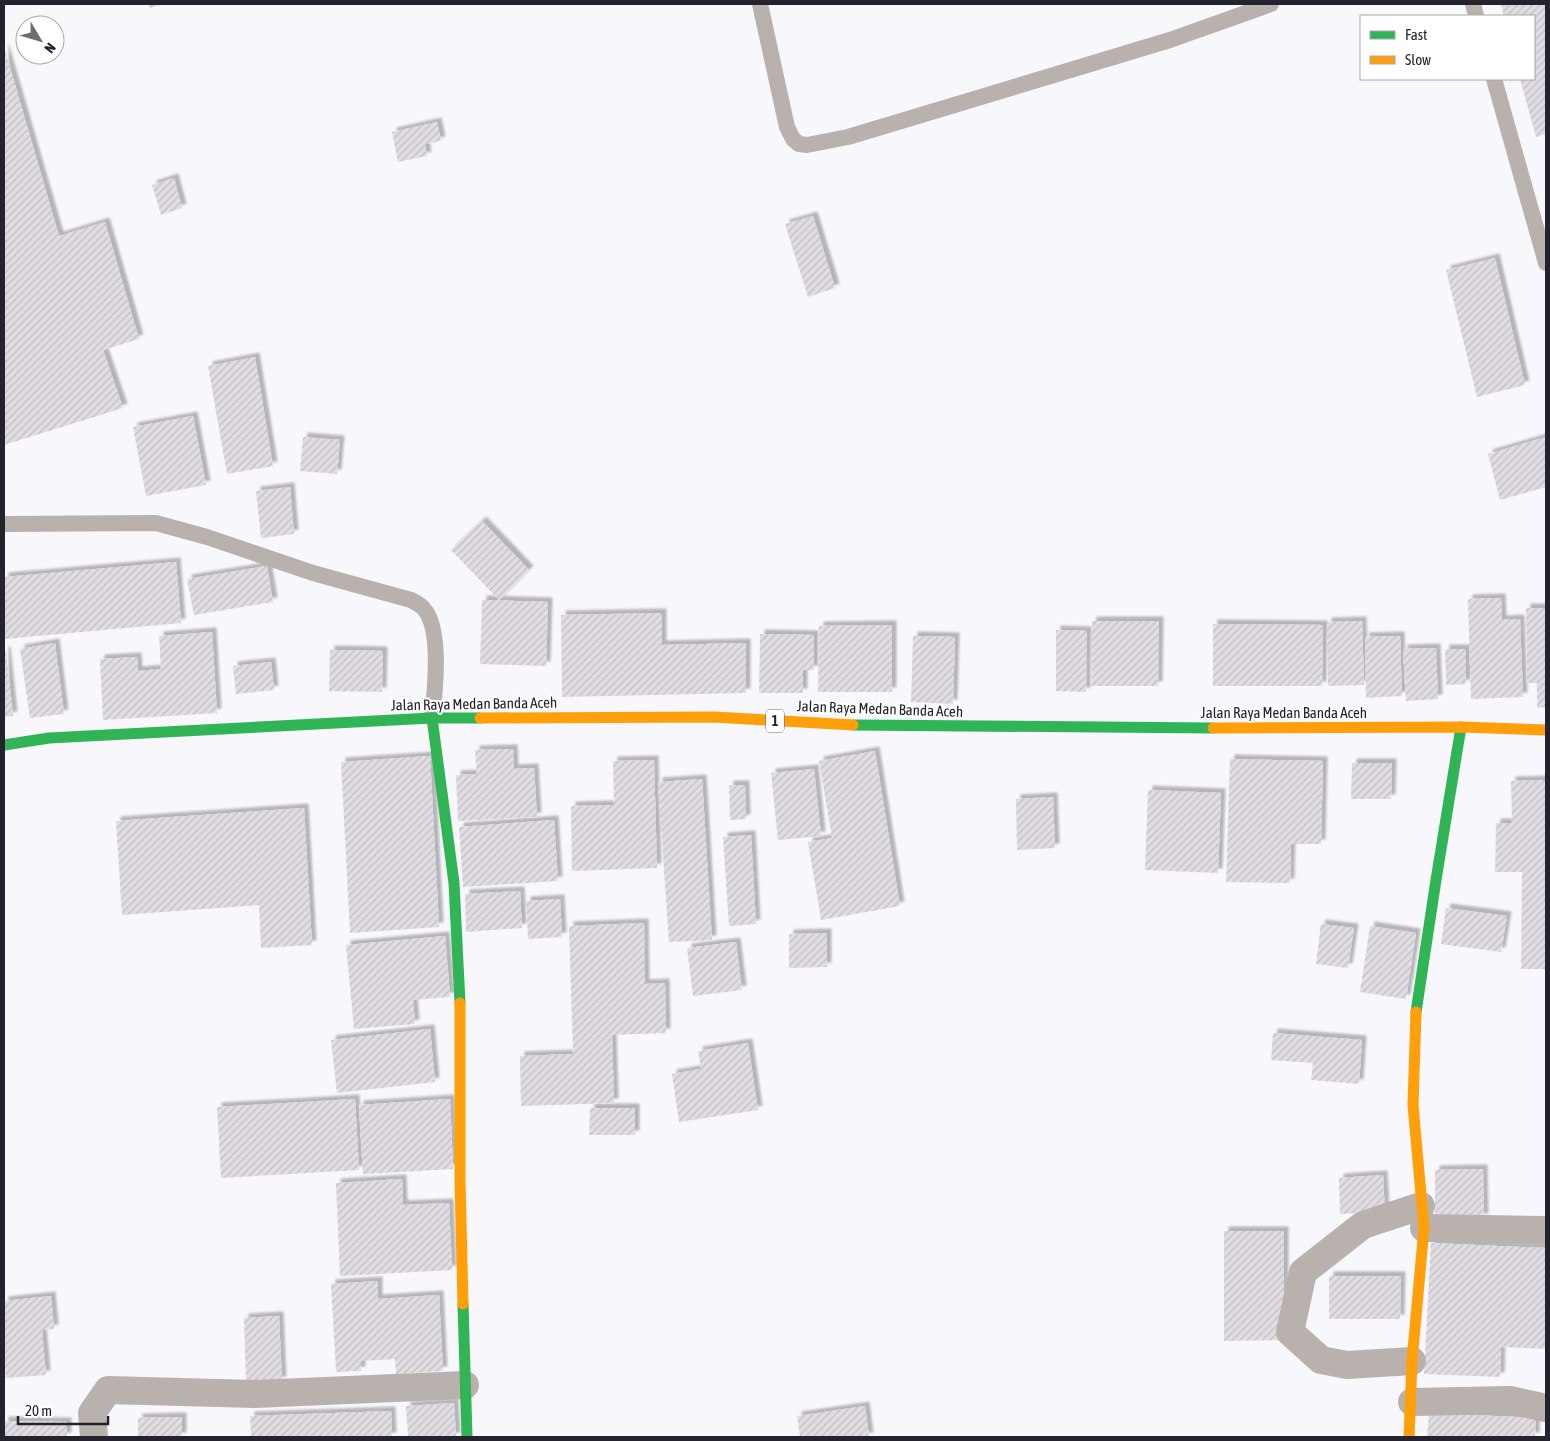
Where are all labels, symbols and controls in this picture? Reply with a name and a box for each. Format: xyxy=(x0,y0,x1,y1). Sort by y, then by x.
north arrow xyxy=(15,15,65,65)
legend xyxy=(1360,15,1535,80)
text: Fast xyxy=(1405,26,1427,43)
text: N xyxy=(41,40,59,56)
text: Slow xyxy=(1405,51,1431,68)
street label: Jalan Raya Medan Banda Aceh xyxy=(391,694,557,713)
street label: Jalan Raya Medan Banda Aceh xyxy=(797,697,963,720)
street label: Jalan Raya Medan Banda Aceh xyxy=(1201,704,1367,721)
road number: 1 xyxy=(766,709,784,732)
scale bar xyxy=(18,1394,108,1426)
text: 20 m xyxy=(25,1402,52,1419)

